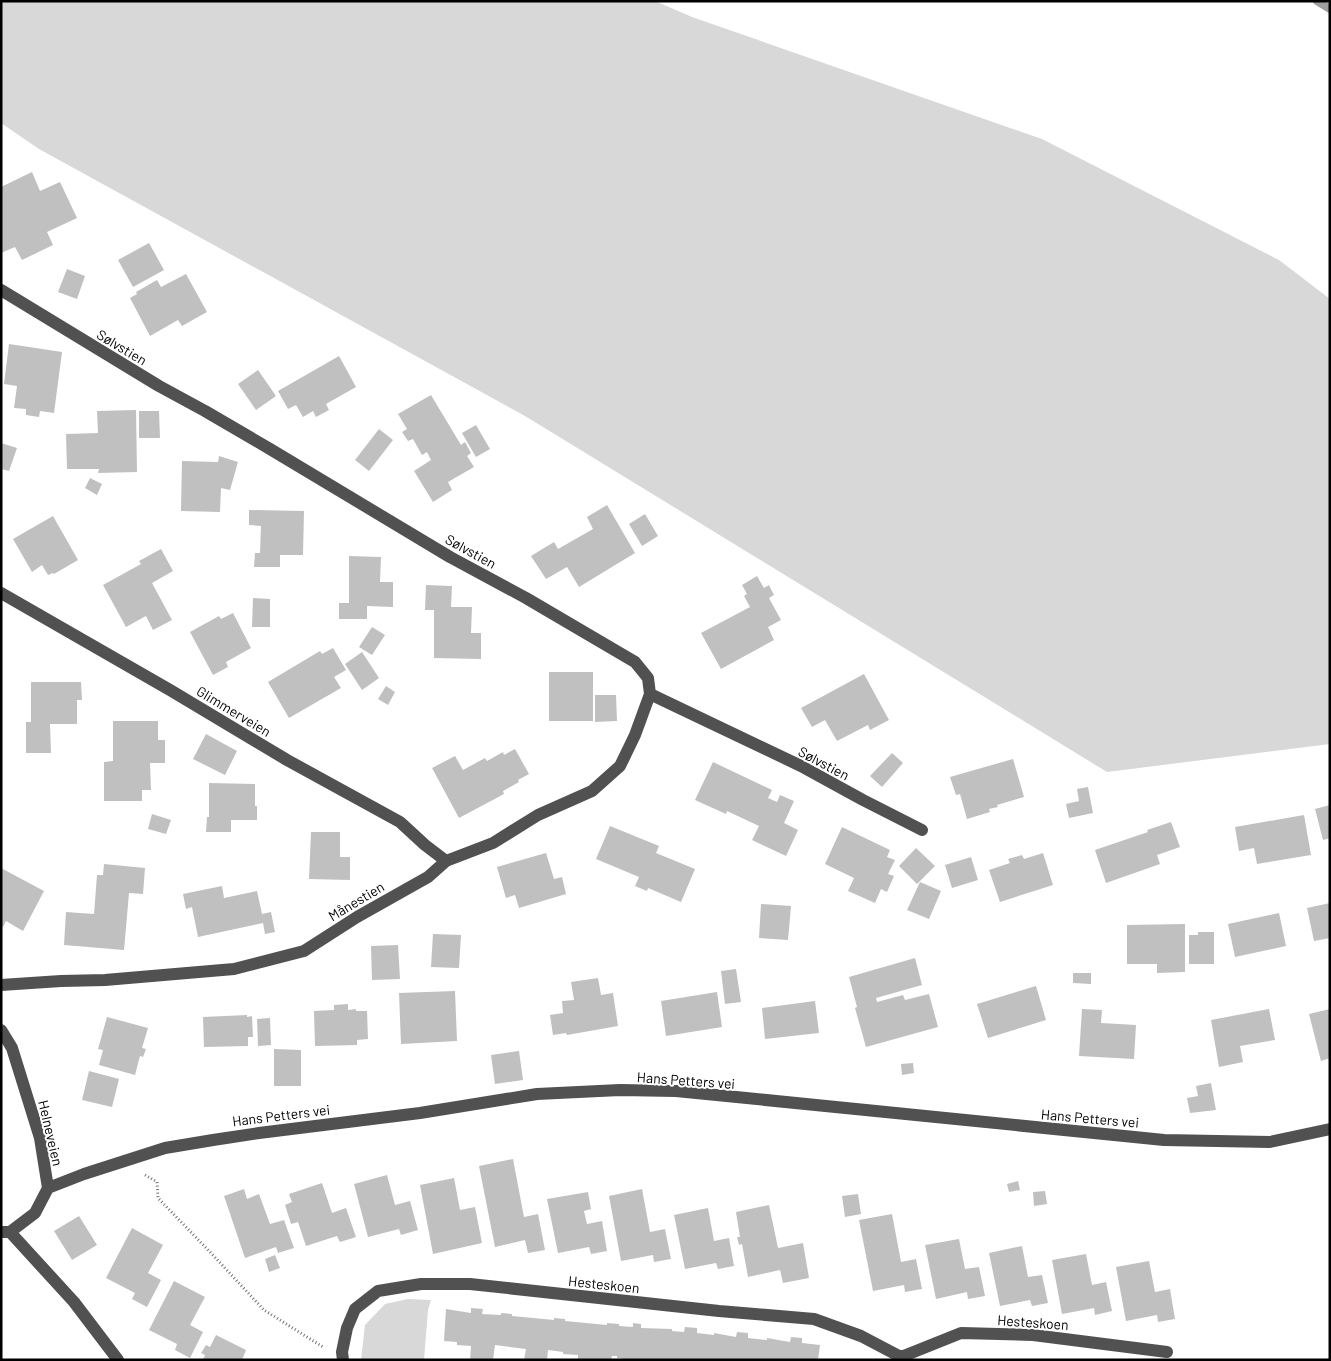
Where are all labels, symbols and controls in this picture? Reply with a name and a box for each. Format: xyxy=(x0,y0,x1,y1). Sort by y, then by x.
street label: Sølvstien xyxy=(94,325,150,369)
street label: Sølvstien xyxy=(443,530,499,572)
street label: Glimmerveien xyxy=(194,682,274,740)
street label: Sølvstien xyxy=(796,742,852,784)
street label: Månestien xyxy=(325,878,387,924)
street label: Hans Petters vei xyxy=(636,1068,736,1092)
street label: Helneveien xyxy=(35,1098,67,1168)
street label: Hans Petters vei xyxy=(231,1101,331,1129)
street label: Hans Petters vei xyxy=(1040,1105,1140,1131)
street label: Hesteskoen xyxy=(568,1272,640,1296)
street label: Hesteskoen xyxy=(997,1311,1069,1333)

